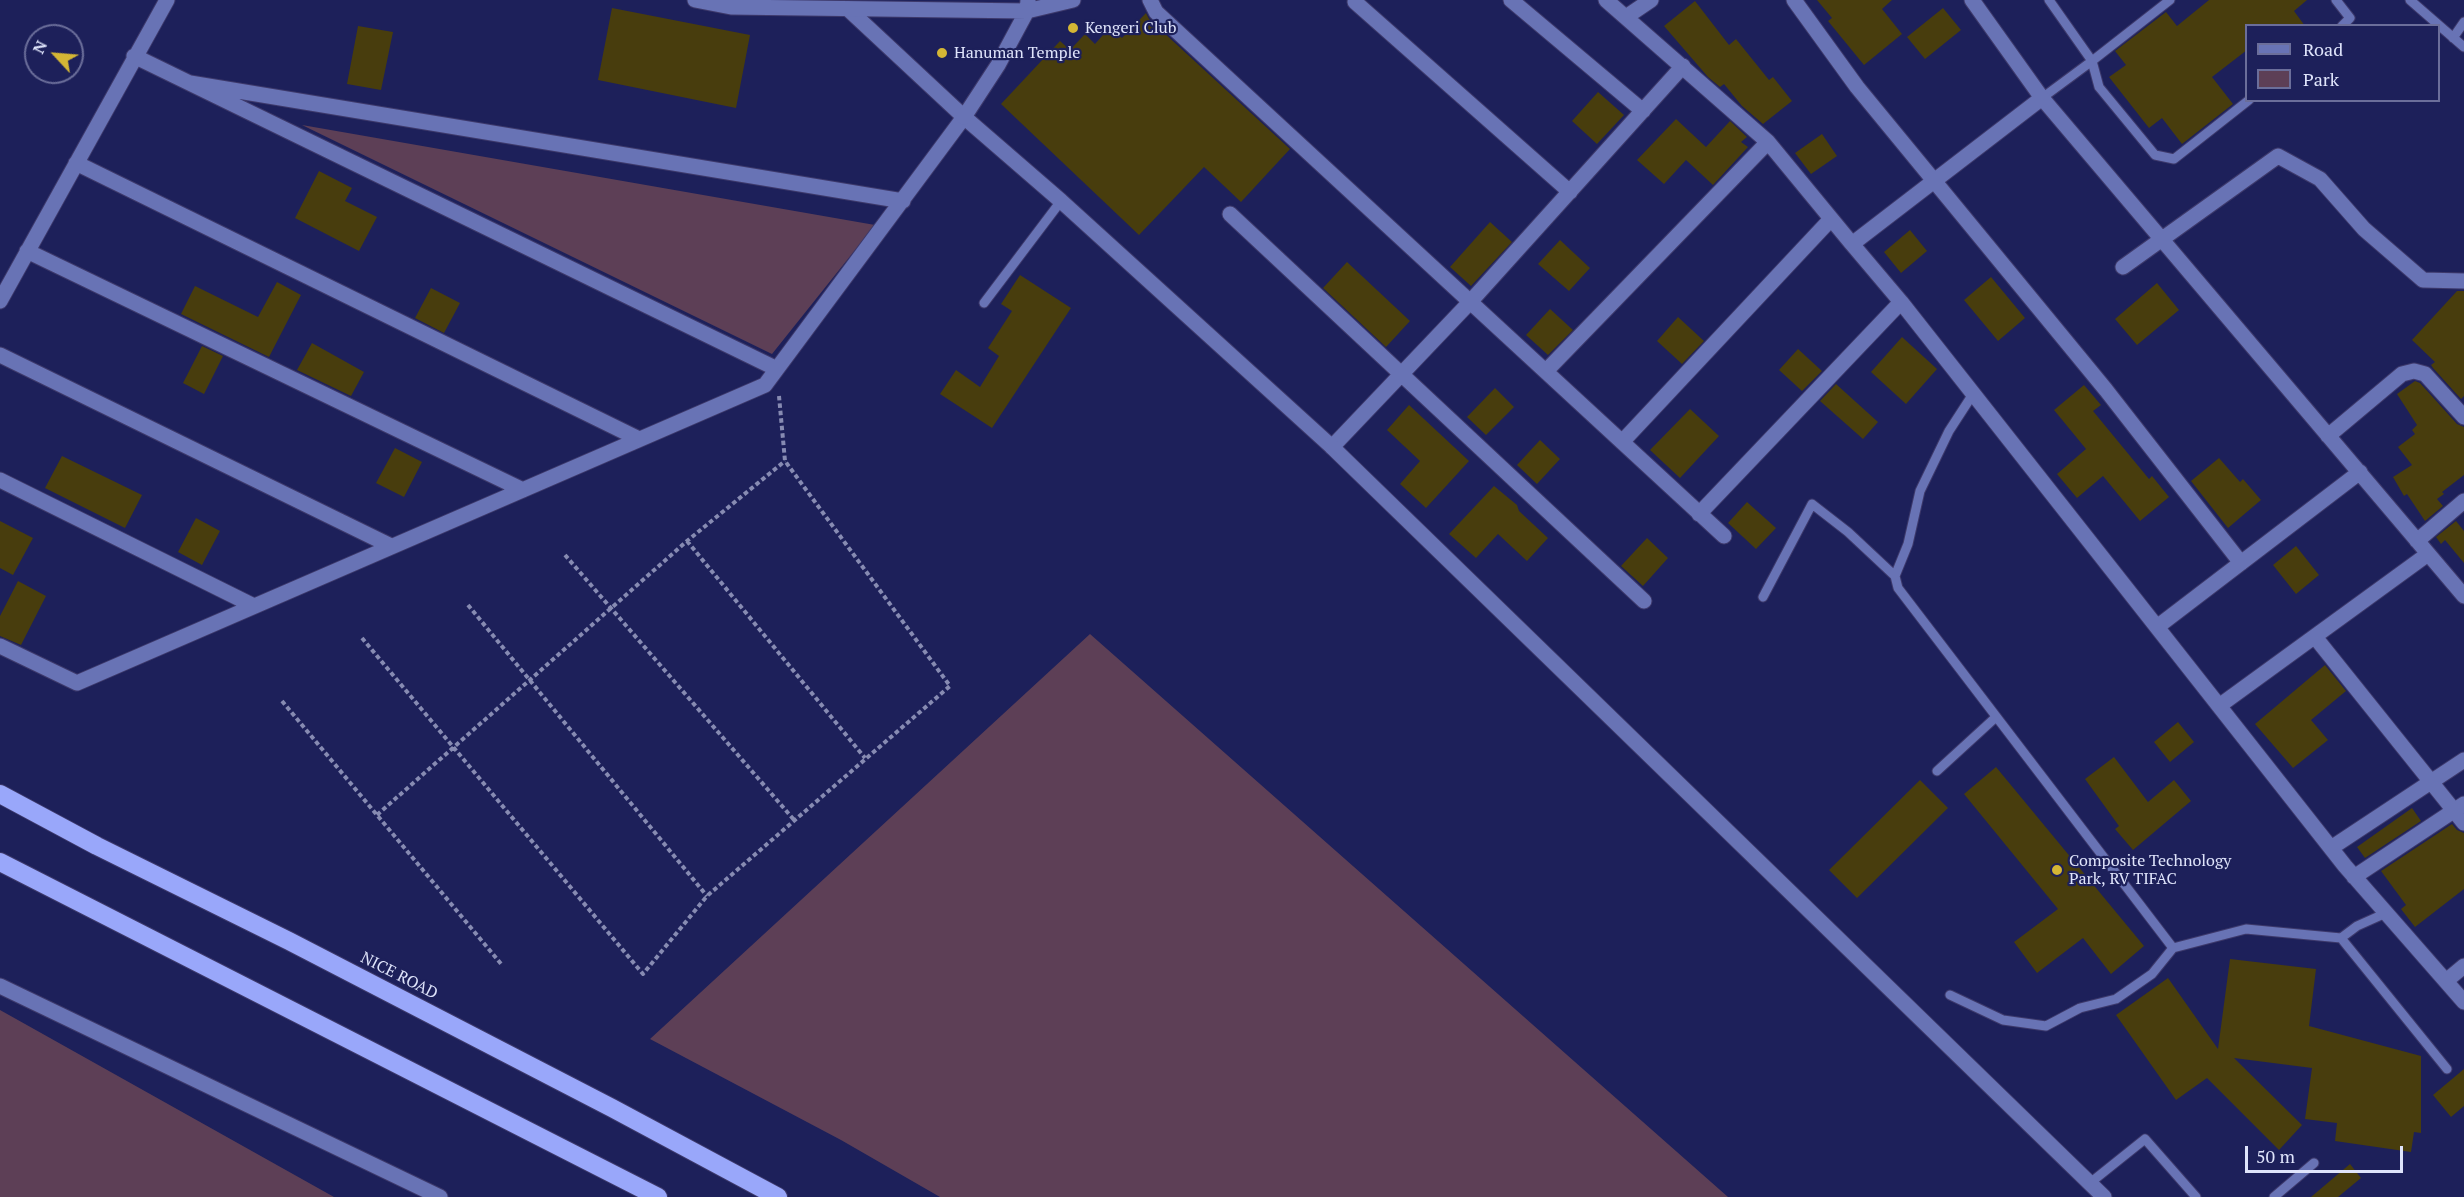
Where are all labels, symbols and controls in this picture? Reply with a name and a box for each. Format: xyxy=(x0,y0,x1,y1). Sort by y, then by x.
place label: Kengeri Club xyxy=(1085,18,1176,38)
marker: Kengeri Club xyxy=(1066,21,1080,35)
north arrow xyxy=(24,24,84,84)
legend xyxy=(2245,24,2440,102)
text: N xyxy=(27,37,52,57)
text: Road xyxy=(2303,37,2343,61)
place label: Hanuman Temple xyxy=(954,43,1080,63)
marker: Hanuman Temple xyxy=(935,46,949,60)
text: Park xyxy=(2303,67,2339,91)
place label: Composite Technology Park, RV TIFAC xyxy=(2069,851,2231,889)
marker: Composite Technology Park, RV TIFAC xyxy=(2050,863,2064,877)
street label: NICE ROAD xyxy=(357,948,441,1004)
scale bar xyxy=(2248,1134,2406,1172)
text: 50 m xyxy=(2256,1144,2295,1168)

